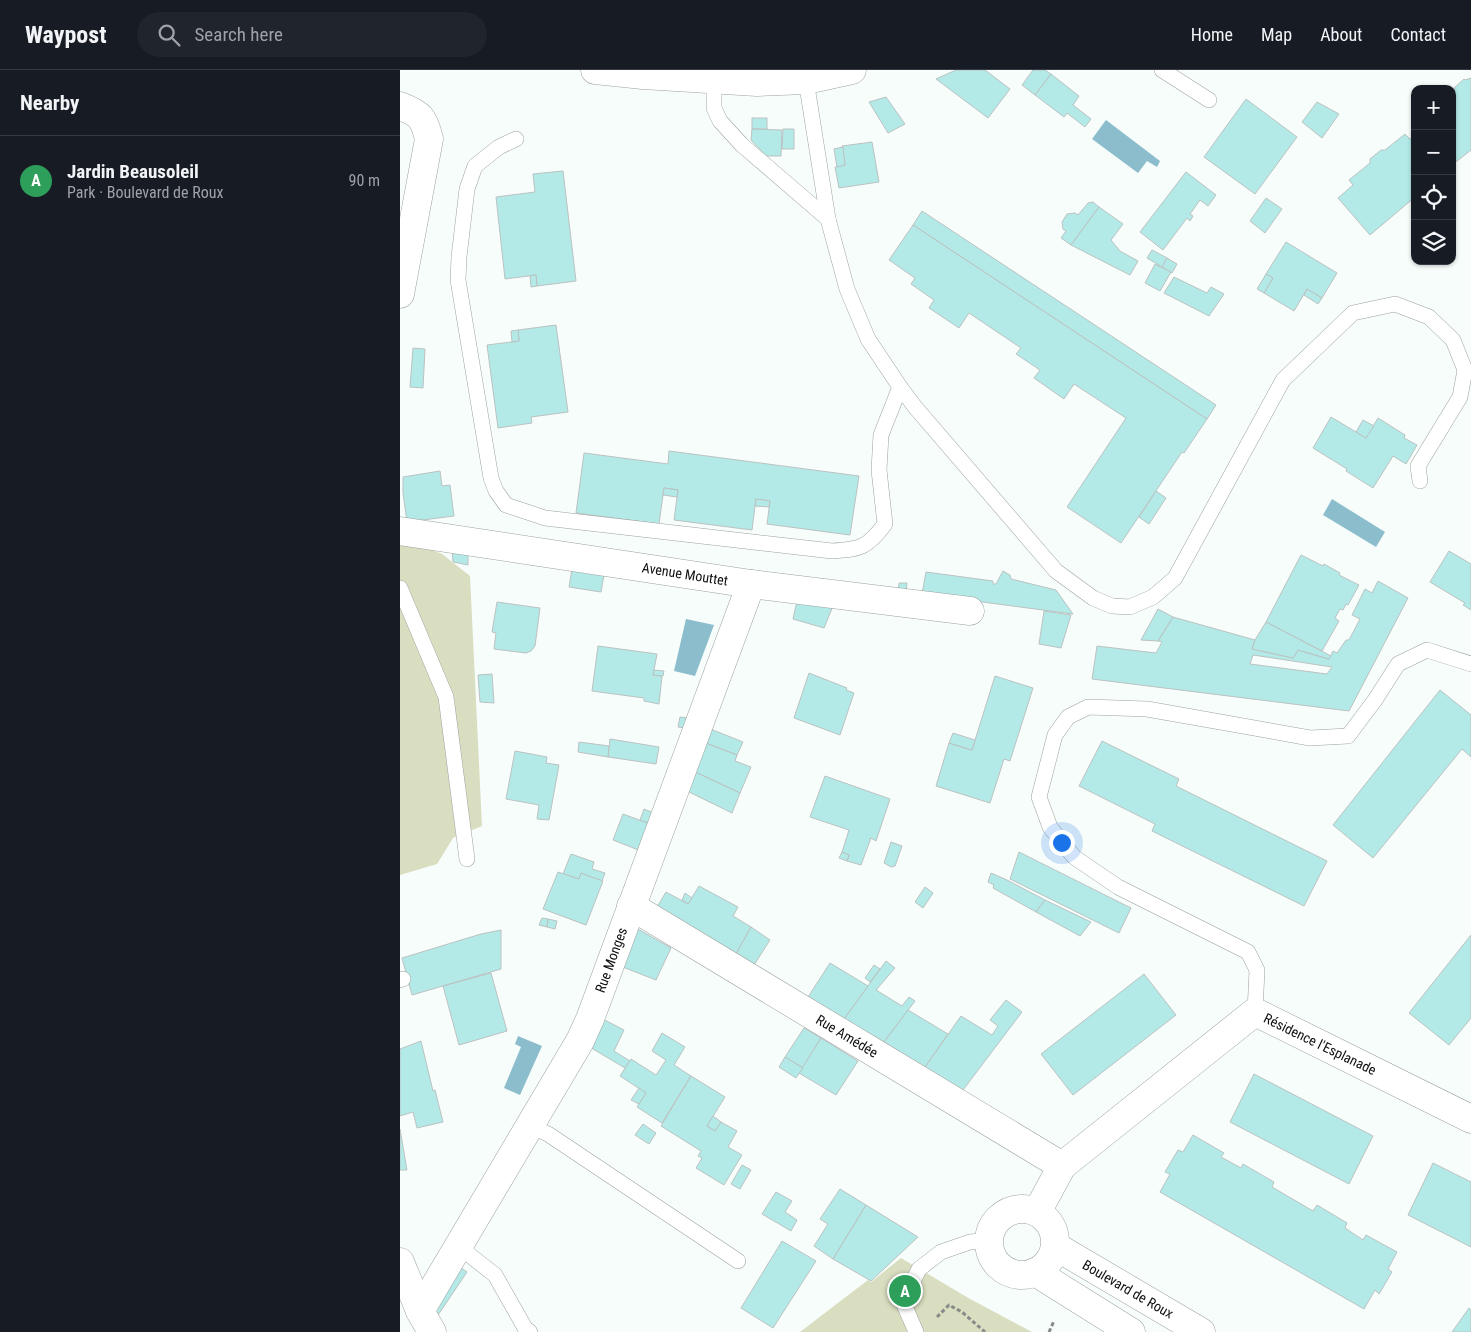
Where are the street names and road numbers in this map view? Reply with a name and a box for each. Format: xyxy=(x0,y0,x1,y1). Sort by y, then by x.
street label: Avenue Mouttet xyxy=(641,559,729,589)
street label: Rue Monges xyxy=(592,925,630,995)
street label: Résidence l'Esplanade xyxy=(1261,1010,1379,1078)
street label: Rue Amédée xyxy=(813,1011,881,1061)
street label: Boulevard de Roux xyxy=(1080,1257,1176,1321)

